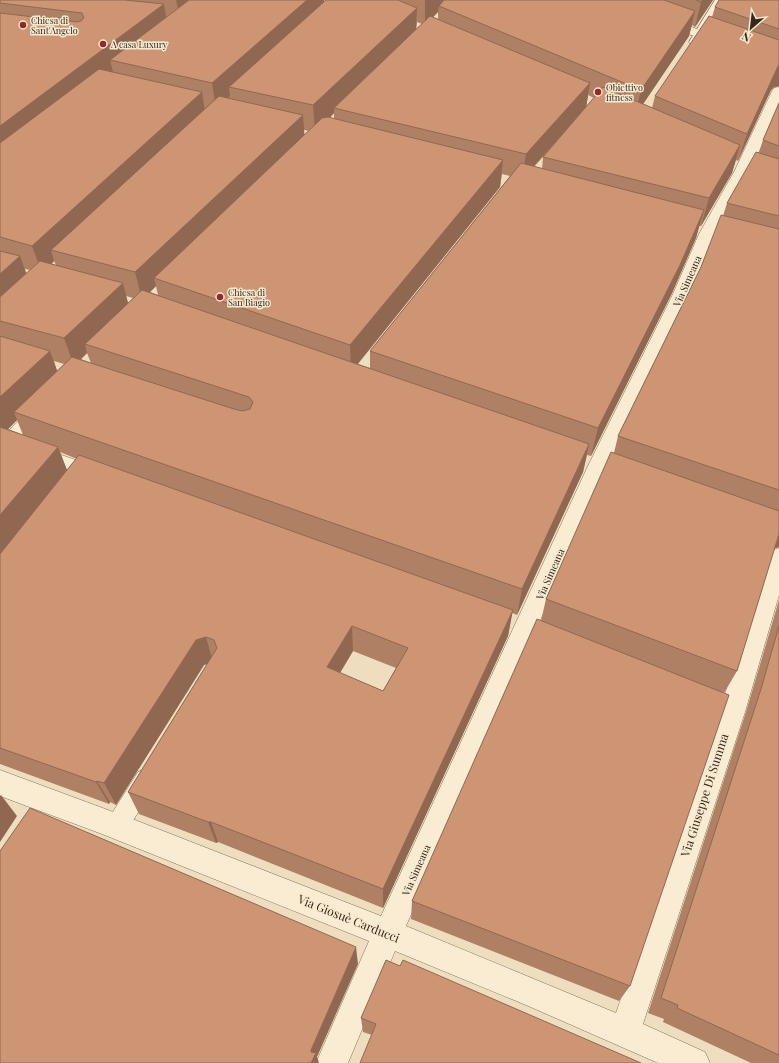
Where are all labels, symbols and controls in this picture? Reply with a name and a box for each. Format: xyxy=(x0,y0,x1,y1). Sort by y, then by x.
north arrow xyxy=(731,8,771,48)
place label: Chiesa di Sant'Angelo xyxy=(31,14,78,36)
marker: Chiesa di Sant'Angelo xyxy=(18,20,28,30)
text: N xyxy=(739,29,753,46)
place label: A casa Luxury xyxy=(110,38,168,50)
marker: A casa Luxury xyxy=(98,39,108,49)
place label: Obiettivo fitness xyxy=(606,81,643,103)
marker: Obiettivo fitness xyxy=(593,87,603,97)
street label: Via Simeana xyxy=(669,253,704,310)
place label: Chiesa di San Biagio xyxy=(228,286,270,308)
marker: Chiesa di San Biagio xyxy=(215,292,225,302)
street label: Via Simeana xyxy=(532,546,567,603)
street label: Via Giuseppe Di Summa xyxy=(676,731,732,860)
street label: Via Simeana xyxy=(398,842,433,899)
street label: Via Giosuè Carducci xyxy=(295,890,402,946)

